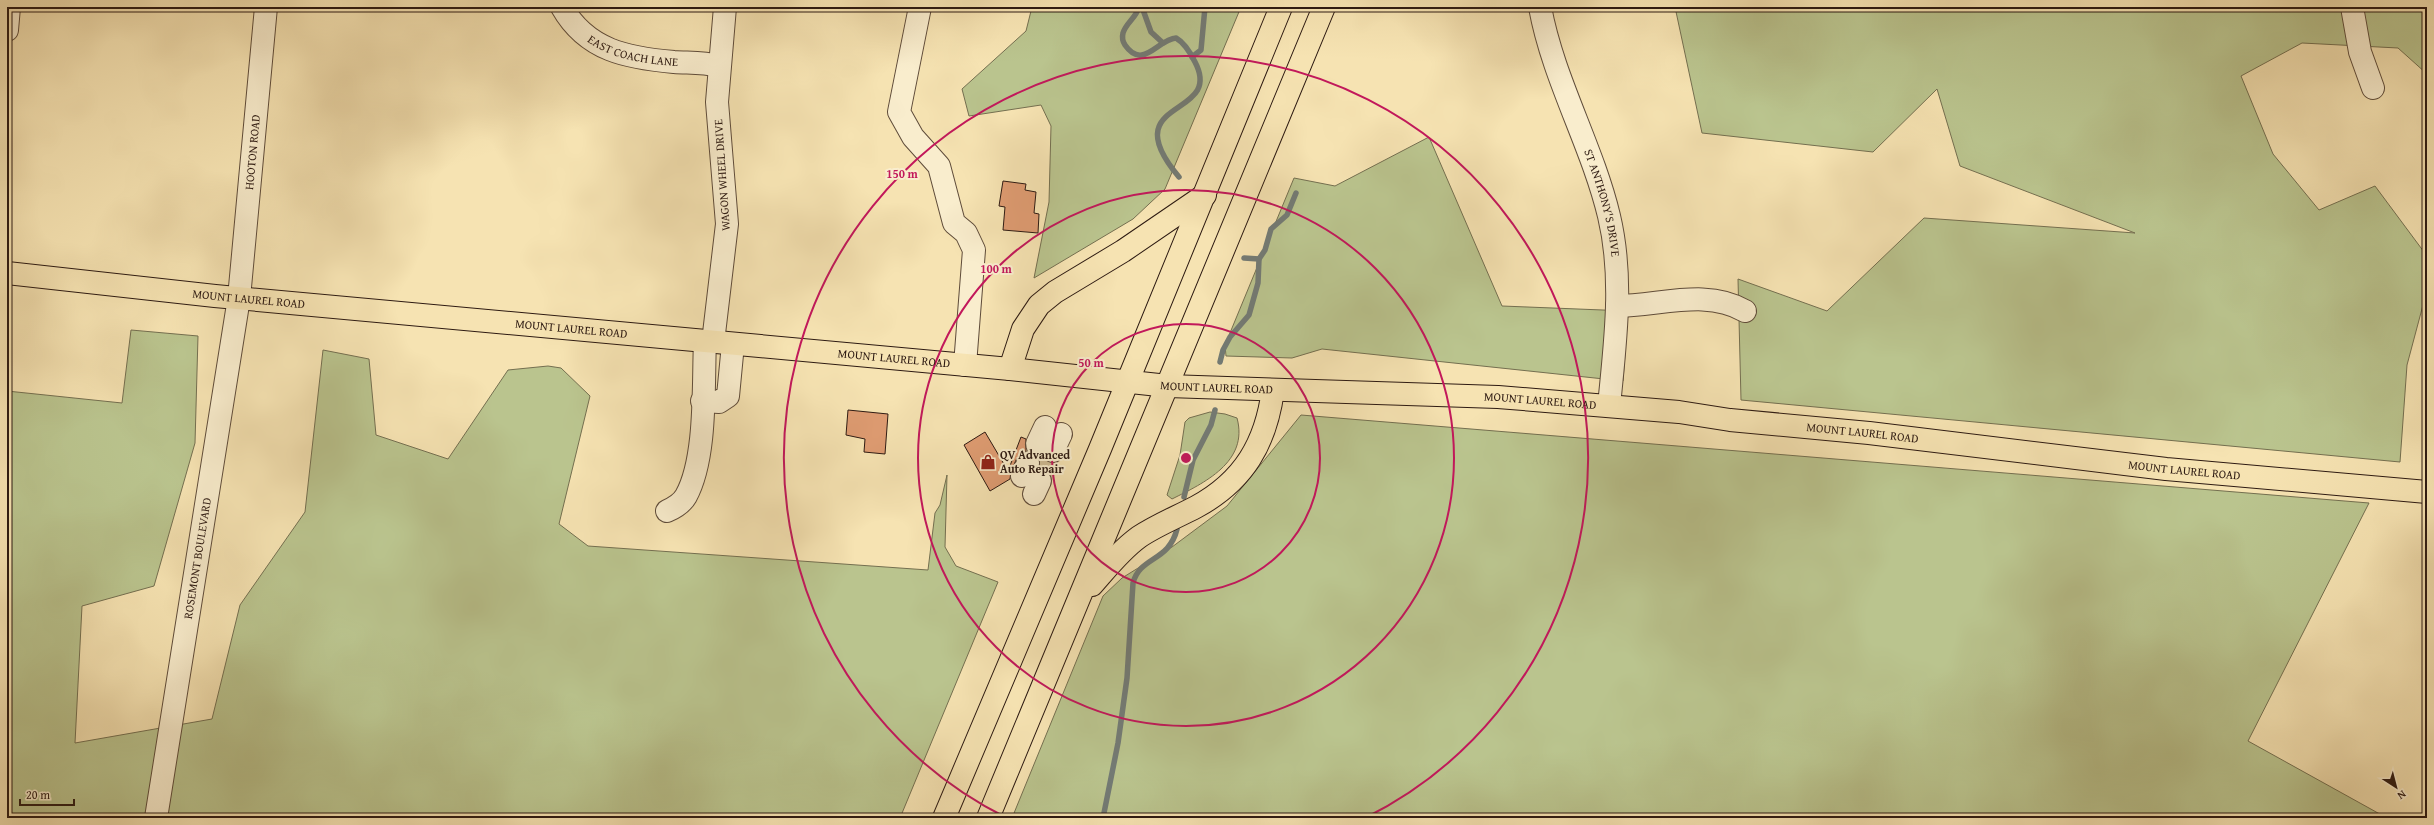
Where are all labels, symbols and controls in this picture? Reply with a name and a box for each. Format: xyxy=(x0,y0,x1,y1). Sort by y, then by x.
street label: EAST COACH LANE xyxy=(585,30,679,70)
street label: HOOTON ROAD xyxy=(240,114,264,191)
street label: WAGON WHEEL DRIVE xyxy=(709,119,734,231)
street label: ST ANTHONY'S DRIVE xyxy=(1580,146,1625,257)
text: 150 m xyxy=(886,165,919,182)
text: 100 m xyxy=(980,260,1013,277)
street label: MOUNT LAUREL ROAD xyxy=(192,285,306,312)
street label: MOUNT LAUREL ROAD xyxy=(514,315,628,342)
street label: MOUNT LAUREL ROAD xyxy=(837,344,951,371)
text: 50 m xyxy=(1078,354,1104,371)
street label: MOUNT LAUREL ROAD xyxy=(1159,376,1273,397)
street label: MOUNT LAUREL ROAD xyxy=(1484,388,1597,413)
street label: MOUNT LAUREL ROAD xyxy=(1806,418,1920,447)
place label: QV Advanced Auto Repair xyxy=(1000,446,1070,477)
centre of rings xyxy=(1179,451,1193,465)
shop icon: QV Advanced Auto Repair xyxy=(979,453,997,471)
street label: MOUNT LAUREL ROAD xyxy=(2127,455,2241,484)
street label: ROSEMONT BOULEVARD xyxy=(179,496,215,620)
north arrow xyxy=(2376,767,2416,807)
scale bar xyxy=(20,781,74,807)
text: 20 m xyxy=(26,786,50,803)
text: N xyxy=(2394,786,2410,804)

